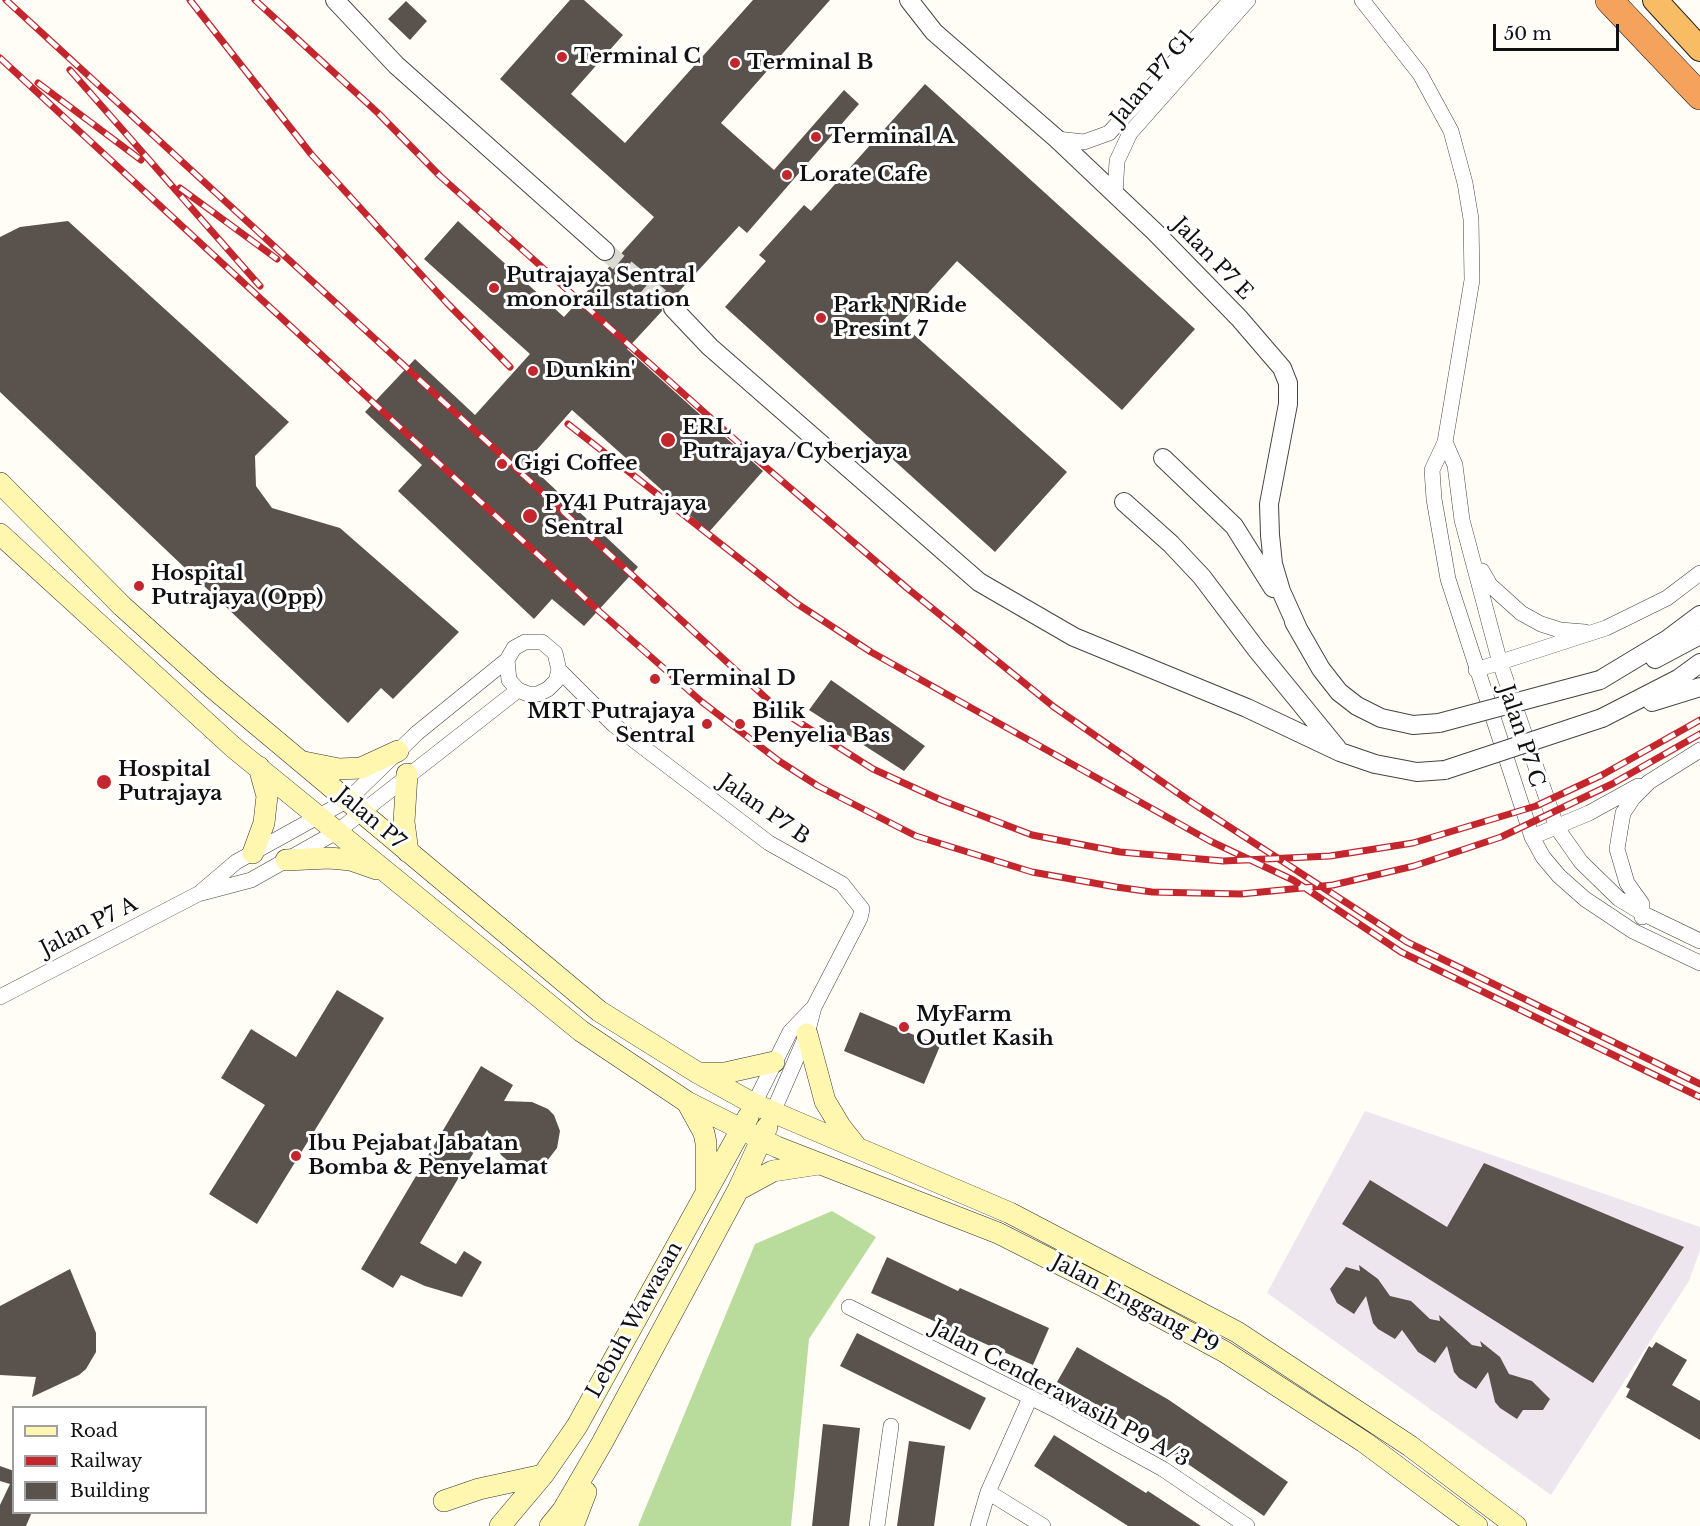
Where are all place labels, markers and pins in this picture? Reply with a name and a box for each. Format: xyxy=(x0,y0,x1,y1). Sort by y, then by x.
place label: Terminal C xyxy=(574,44,701,70)
marker: Terminal C xyxy=(555,50,569,64)
place label: Terminal B xyxy=(747,50,873,76)
marker: Terminal B xyxy=(728,56,742,70)
place label: Terminal A xyxy=(828,124,955,150)
marker: Terminal A xyxy=(809,130,823,144)
place label: Lorate Cafe xyxy=(799,162,928,188)
marker: Lorate Cafe xyxy=(780,168,794,182)
place label: Putrajaya Sentral monorail station xyxy=(506,263,695,313)
marker: Putrajaya Sentral monorail station xyxy=(487,281,501,295)
place label: Park N Ride Presint 7 xyxy=(833,293,967,343)
marker: Park N Ride Presint 7 xyxy=(814,311,828,325)
place label: Dunkin' xyxy=(545,358,635,384)
marker: Dunkin' xyxy=(526,364,540,378)
place label: ERL Putrajaya/Cyberjaya xyxy=(682,415,908,465)
marker: ERL Putrajaya/Cyberjaya xyxy=(659,431,677,449)
place label: Gigi Coffee xyxy=(514,451,638,477)
marker: Gigi Coffee xyxy=(495,457,509,471)
place label: PY41 Putrajaya Sentral xyxy=(544,491,707,541)
marker: PY41 Putrajaya Sentral xyxy=(521,507,539,525)
place label: Hospital Putrajaya (Opp) xyxy=(151,561,323,611)
marker: Hospital Putrajaya (Opp) xyxy=(132,579,146,593)
place label: Terminal D xyxy=(667,666,796,692)
marker: Terminal D xyxy=(648,672,662,686)
place label: MRT Putrajaya Sentral xyxy=(527,699,695,749)
place label: Bilik Penyelia Bas xyxy=(752,699,890,749)
marker: MRT Putrajaya Sentral xyxy=(700,717,714,731)
marker: Bilik Penyelia Bas xyxy=(733,717,747,731)
place label: Hospital Putrajaya xyxy=(118,757,222,807)
marker: Hospital Putrajaya xyxy=(95,773,113,791)
place label: MyFarm Outlet Kasih xyxy=(916,1002,1054,1052)
marker: MyFarm Outlet Kasih xyxy=(897,1020,911,1034)
place label: Ibu Pejabat Jabatan Bomba & Penyelamat xyxy=(308,1131,548,1181)
marker: Ibu Pejabat Jabatan Bomba & Penyelamat xyxy=(289,1149,303,1163)

